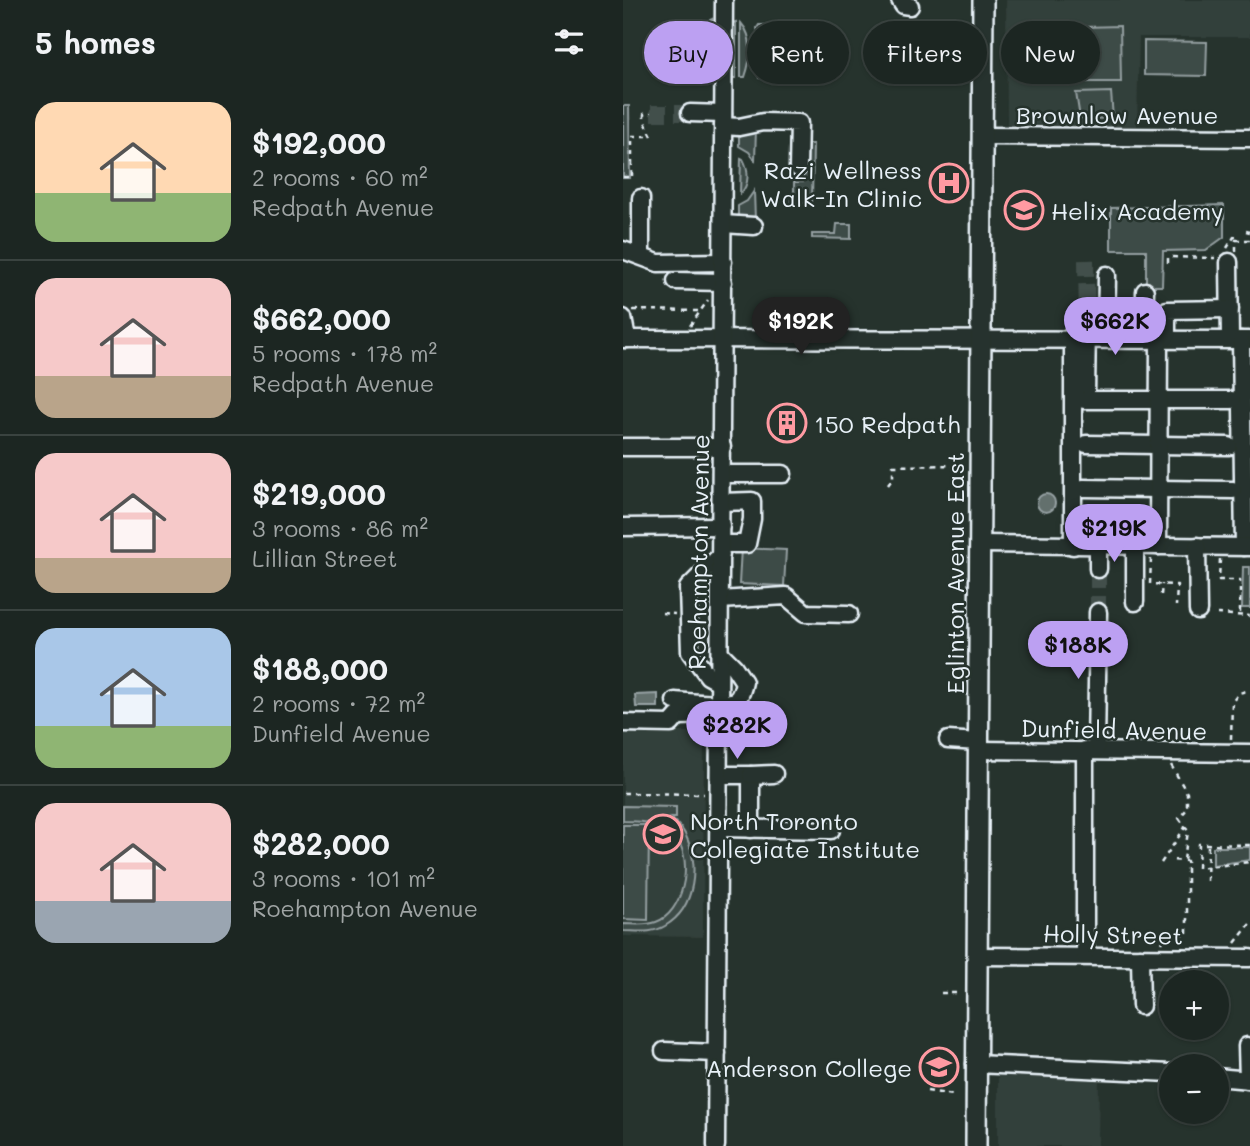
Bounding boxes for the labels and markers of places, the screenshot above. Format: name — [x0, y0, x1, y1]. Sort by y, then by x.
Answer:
place label: Razi Wellness Walk-In Clinic — [760, 154, 922, 213]
hospital icon: Razi Wellness Walk-In Clinic — [928, 162, 970, 204]
school or university icon: Helix Academy — [1003, 189, 1045, 231]
place label: Helix Academy — [1051, 195, 1224, 226]
pin: $192K — [752, 298, 850, 357]
pin: $662K — [1066, 298, 1164, 357]
building icon: 150 Redpath — [766, 402, 808, 444]
place label: 150 Redpath — [814, 408, 961, 439]
pin: $219K — [1065, 504, 1163, 564]
pin: $188K — [1029, 622, 1127, 681]
pin: $282K — [688, 702, 786, 761]
place label: North Toronto Collegiate Institute — [690, 805, 920, 864]
school or university icon: North Toronto Collegiate Institute — [642, 813, 684, 855]
school or university icon: Anderson College — [918, 1046, 960, 1088]
place label: Anderson College — [706, 1052, 912, 1083]

